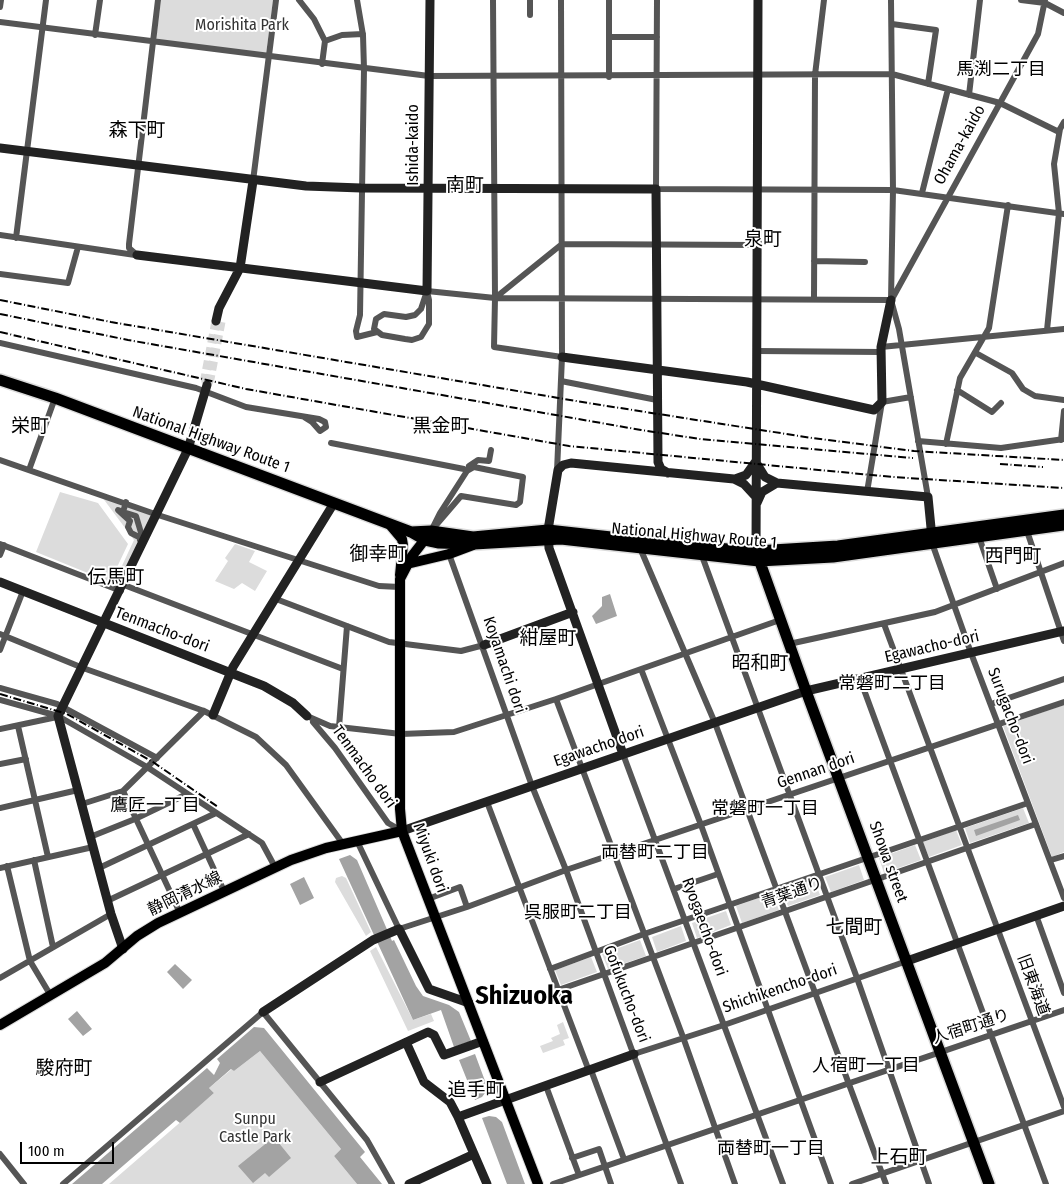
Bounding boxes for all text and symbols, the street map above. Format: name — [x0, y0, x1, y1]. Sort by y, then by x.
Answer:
park label: Morishita Park — [195, 16, 289, 36]
district label: 馬渕二丁目 — [956, 59, 1046, 81]
street label: Ohama-kaido — [930, 102, 990, 188]
street label: Ishida-kaido — [404, 104, 424, 186]
district label: 森下町 — [109, 120, 165, 142]
district label: 南町 — [446, 175, 484, 197]
district label: 泉町 — [744, 229, 782, 251]
street label: National Highway Route 1 — [130, 403, 292, 477]
district label: 栄町 — [11, 416, 49, 438]
district label: 黒金町 — [413, 416, 469, 438]
street label: National Highway Route 1 — [611, 519, 777, 553]
district label: 御幸町 — [350, 544, 406, 566]
district label: 西門町 — [985, 546, 1041, 568]
district label: 伝馬町 — [88, 567, 144, 589]
street label: Tenmacho-dori — [112, 603, 212, 657]
street label: Koyamachi dori — [478, 614, 530, 716]
street label: Egawacho-dori — [883, 627, 981, 667]
district label: 紺屋町 — [520, 628, 576, 650]
district label: 昭和町 — [732, 653, 788, 675]
street label: Surugacho-dori — [983, 665, 1037, 767]
district label: 常磐町二丁目 — [838, 673, 946, 695]
street label: Tenmacho dori — [328, 722, 400, 812]
street label: Egawacho dori — [551, 723, 647, 771]
street label: Gennan dori — [775, 749, 857, 793]
district label: 鷹匠一丁目 — [110, 795, 200, 817]
district label: 常磐町一丁目 — [711, 798, 819, 820]
street label: Showa street — [864, 819, 912, 905]
street label: Miyuki dori — [409, 821, 451, 895]
district label: 両替町二丁目 — [601, 842, 709, 864]
street label: 静岡清水線 — [145, 868, 225, 920]
street label: 青葉通り — [759, 874, 825, 912]
street label: Ryogaecho-dori — [677, 875, 731, 979]
district label: 呉服町二丁目 — [524, 902, 632, 924]
district label: 七間町 — [826, 917, 882, 939]
street label: Gofukucho-dori — [599, 943, 653, 1045]
street label: 旧東海道 — [1013, 952, 1053, 1018]
street label: Shichikencho-dori — [720, 960, 840, 1018]
district label: Shizuoka — [475, 981, 573, 1013]
street label: 人宿町通り — [930, 1006, 1012, 1048]
district label: 人宿町一丁目 — [812, 1055, 920, 1077]
district label: 駿府町 — [36, 1058, 92, 1080]
district label: 追手町 — [448, 1080, 504, 1102]
park label: Sunpu Castle Park — [219, 1110, 291, 1148]
scale bar — [22, 1132, 116, 1164]
district label: 両替町一丁目 — [717, 1138, 825, 1160]
text: 100 m — [28, 1142, 65, 1160]
district label: 上石町 — [871, 1147, 927, 1169]

